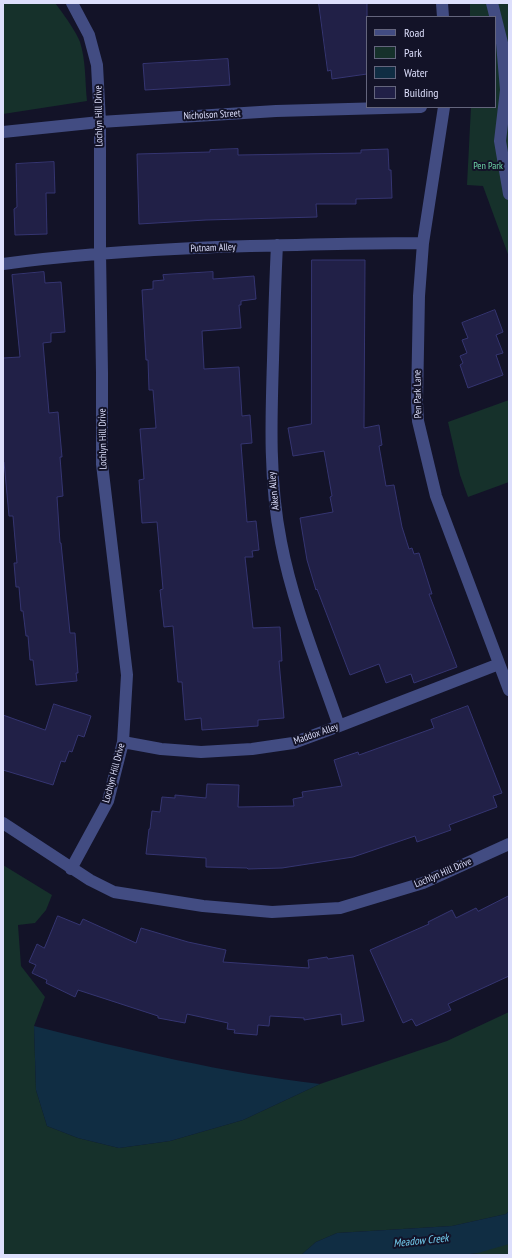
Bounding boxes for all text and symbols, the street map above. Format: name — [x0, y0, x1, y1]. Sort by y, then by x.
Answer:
legend — [366, 16, 496, 108]
text: Road — [404, 25, 424, 40]
text: Park — [404, 45, 422, 60]
text: Water — [404, 65, 428, 80]
street label: Lochlyn Hill Drive — [92, 85, 106, 147]
text: Building — [404, 85, 439, 100]
street label: Nicholson Street — [183, 108, 241, 122]
park label: Pen Park — [473, 160, 503, 172]
street label: Putnam Alley — [190, 241, 236, 255]
street label: Pen Park Lane — [412, 370, 424, 418]
street label: Lochlyn Hill Drive — [96, 408, 110, 470]
street label: Aiken Alley — [266, 471, 282, 511]
street label: Maddox Alley — [292, 721, 340, 747]
street label: Lochlyn Hill Drive — [100, 742, 128, 804]
street label: Lochlyn Hill Drive — [413, 856, 473, 890]
water label: Meadow Creek — [393, 1232, 449, 1250]

